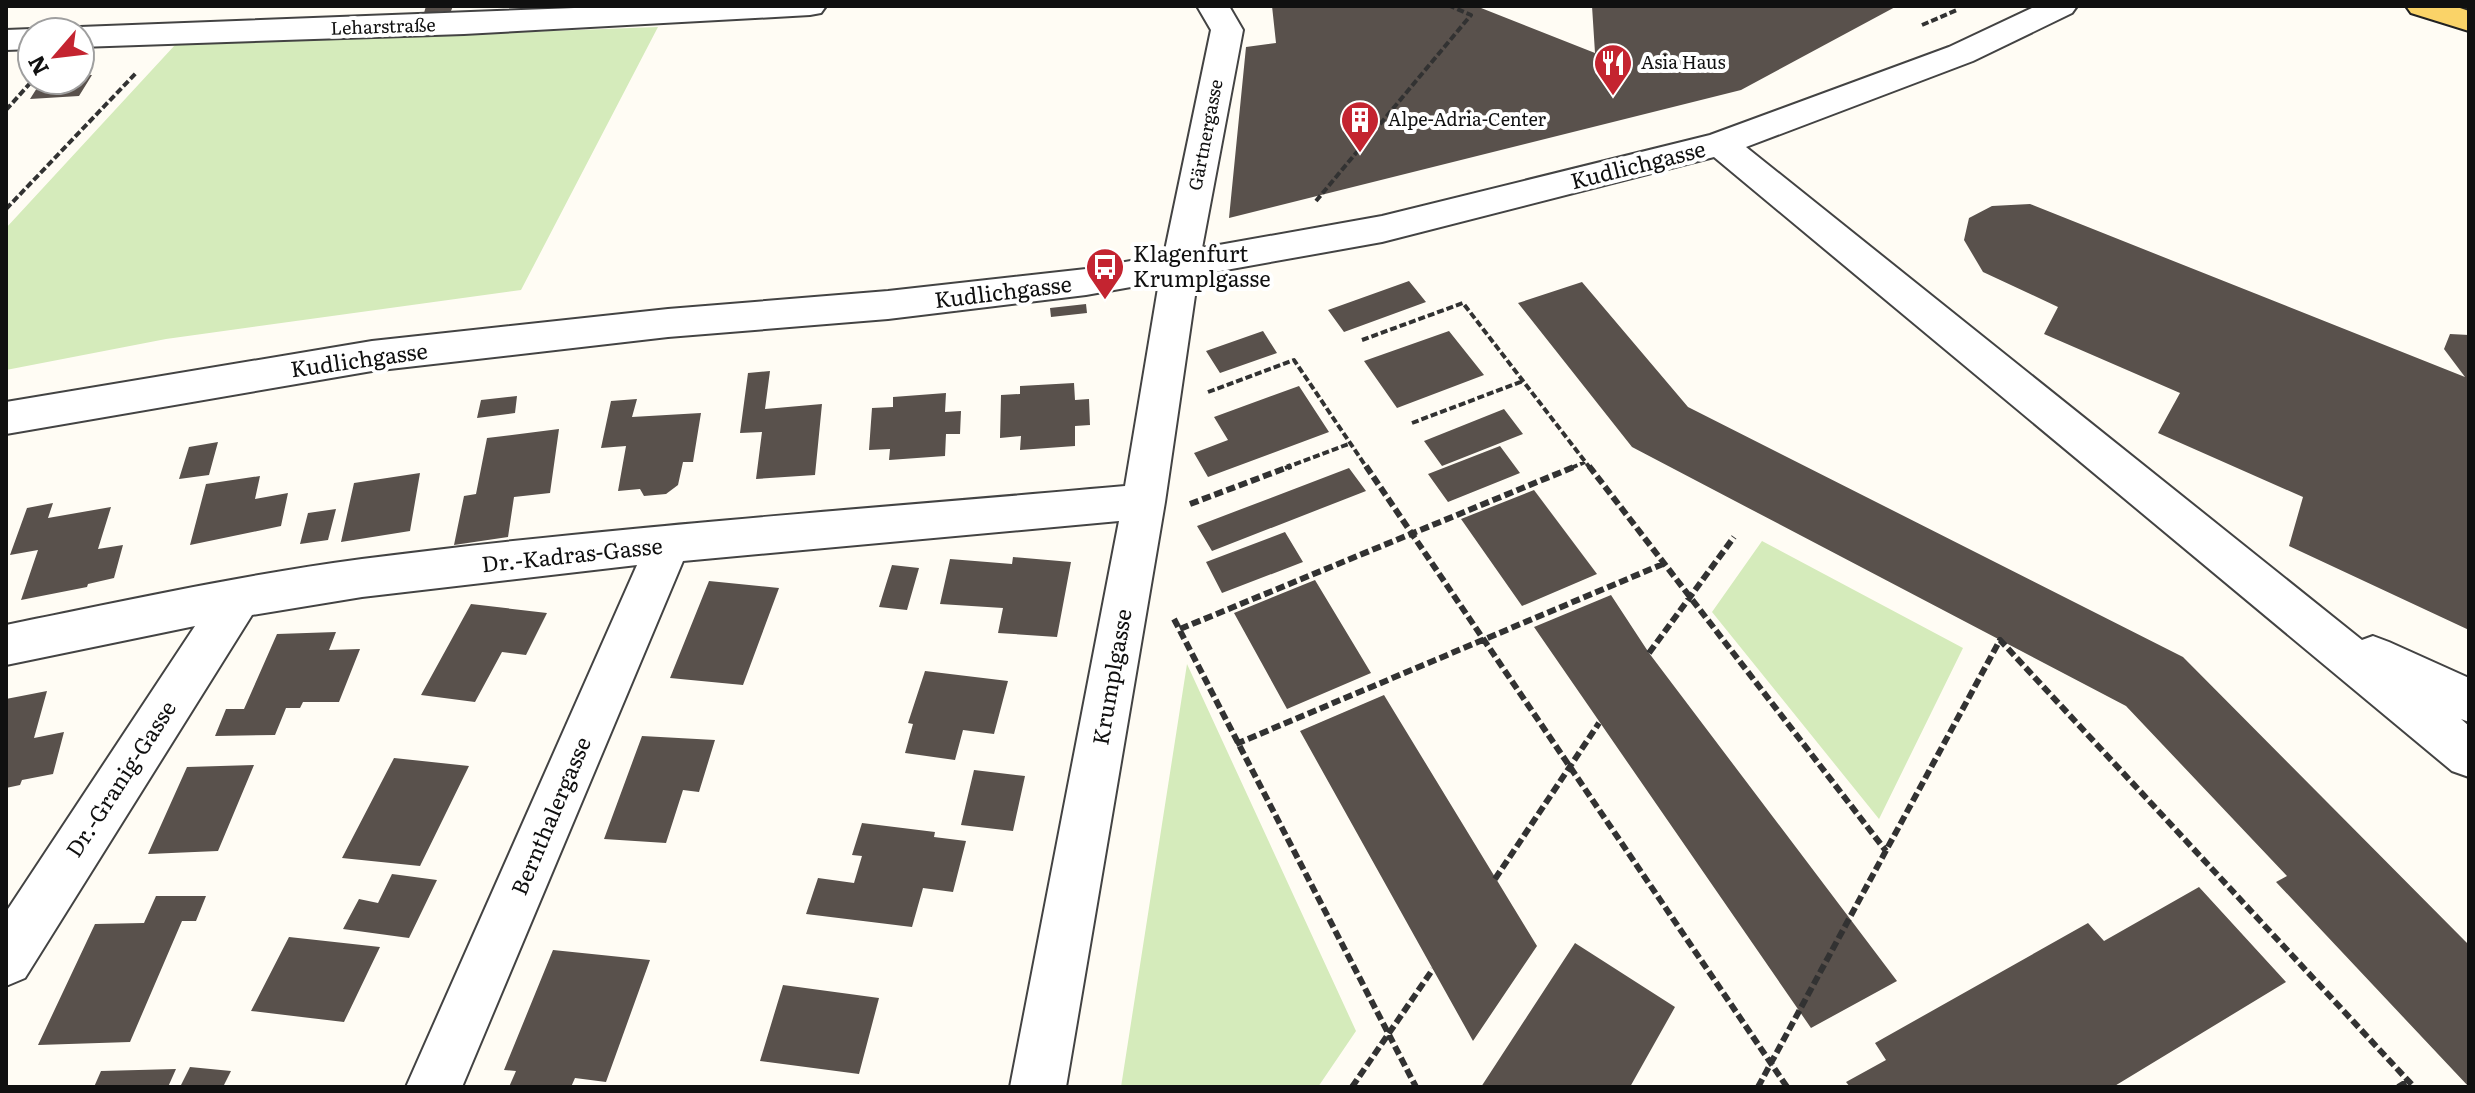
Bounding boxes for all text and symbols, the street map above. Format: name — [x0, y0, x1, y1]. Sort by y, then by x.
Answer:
street label: Leharstraße — [330, 10, 436, 41]
north arrow — [16, 16, 96, 96]
restaurant icon: Asia Haus — [1592, 42, 1634, 97]
place label: Asia Haus — [1641, 48, 1726, 75]
text: N — [18, 50, 56, 82]
street label: Gärtnergasse — [1181, 77, 1229, 193]
building icon: Alpe-Adria-Center — [1339, 99, 1381, 154]
place label: Alpe-Adria-Center — [1388, 105, 1547, 132]
street label: Kudlichgasse — [1567, 131, 1709, 196]
place label: Klagenfurt Krumplgasse — [1133, 236, 1271, 294]
bus stop icon: Klagenfurt Krumplgasse — [1084, 246, 1126, 301]
street label: Kudlichgasse — [932, 266, 1073, 315]
street label: Kudlichgasse — [288, 333, 429, 384]
street label: Dr.-Kadras-Gasse — [480, 528, 664, 579]
street label: Krumplgasse — [1082, 606, 1139, 747]
street label: Dr.-Granig-Gasse — [57, 693, 183, 863]
street label: Bernthalergasse — [501, 731, 598, 900]

